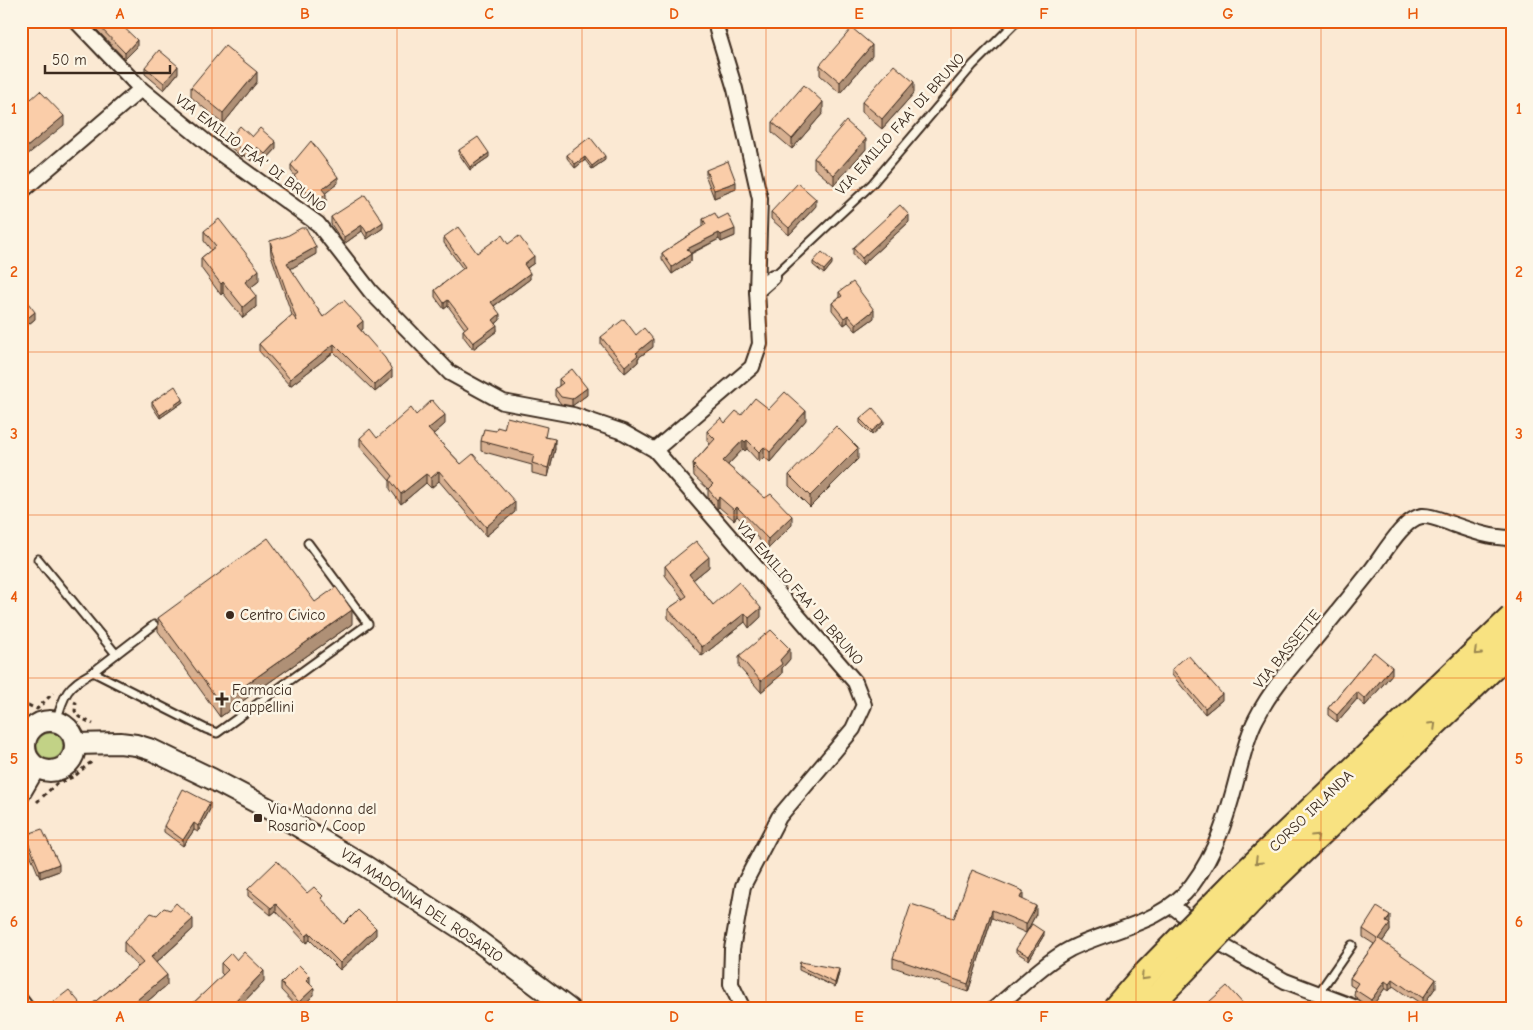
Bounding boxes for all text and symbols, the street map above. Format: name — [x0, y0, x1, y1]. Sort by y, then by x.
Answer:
text: A — [116, 5, 125, 23]
text: B — [300, 5, 310, 23]
text: C — [484, 5, 494, 23]
text: D — [669, 5, 679, 23]
text: E — [854, 5, 864, 23]
text: F — [1039, 5, 1049, 23]
text: G — [1222, 5, 1234, 23]
text: H — [1407, 5, 1419, 23]
scale bar — [45, 42, 170, 74]
street label: VIA EMILIO FAA' DI BRUNO — [832, 49, 968, 199]
text: 50 m — [52, 51, 87, 69]
street label: VIA EMILIO FAA' DI BRUNO — [172, 90, 330, 216]
text: 1 — [11, 100, 17, 118]
text: 1 — [1516, 100, 1522, 118]
text: 2 — [10, 263, 18, 281]
text: 2 — [1515, 263, 1523, 281]
text: 3 — [10, 425, 18, 443]
text: 3 — [1515, 425, 1523, 443]
street label: VIA EMILIO FAA' DI BRUNO — [733, 517, 867, 669]
text: 4 — [10, 588, 18, 606]
text: 4 — [1515, 588, 1523, 606]
place label: Centro Civico — [240, 606, 325, 624]
street label: VIA BASSETTE — [1250, 606, 1324, 692]
marker: Centro Civico — [224, 609, 236, 621]
one-way arrow — [1473, 646, 1482, 655]
place label: Farmacia Cappellini — [232, 681, 294, 716]
marker: Farmacia Cappellini — [216, 693, 228, 705]
one-way arrow — [1427, 722, 1436, 731]
text: 5 — [10, 750, 18, 768]
text: 5 — [1515, 750, 1523, 768]
street label: CORSO IRLANDA — [1265, 766, 1357, 856]
place label: Via Madonna del Rosario / Coop — [268, 800, 376, 835]
marker: Via Madonna del Rosario / Coop — [252, 812, 264, 824]
one-way arrow — [1310, 834, 1319, 843]
street label: VIA MADONNA DEL ROSARIO — [337, 844, 507, 966]
one-way arrow — [1255, 855, 1264, 864]
text: 6 — [10, 913, 18, 931]
text: 6 — [1515, 913, 1523, 931]
one-way arrow — [1141, 971, 1150, 980]
text: A — [116, 1008, 125, 1026]
text: B — [300, 1008, 310, 1026]
text: C — [484, 1008, 494, 1026]
text: D — [669, 1008, 679, 1026]
text: E — [854, 1008, 864, 1026]
text: F — [1039, 1008, 1049, 1026]
text: G — [1222, 1008, 1234, 1026]
text: H — [1407, 1008, 1419, 1026]

